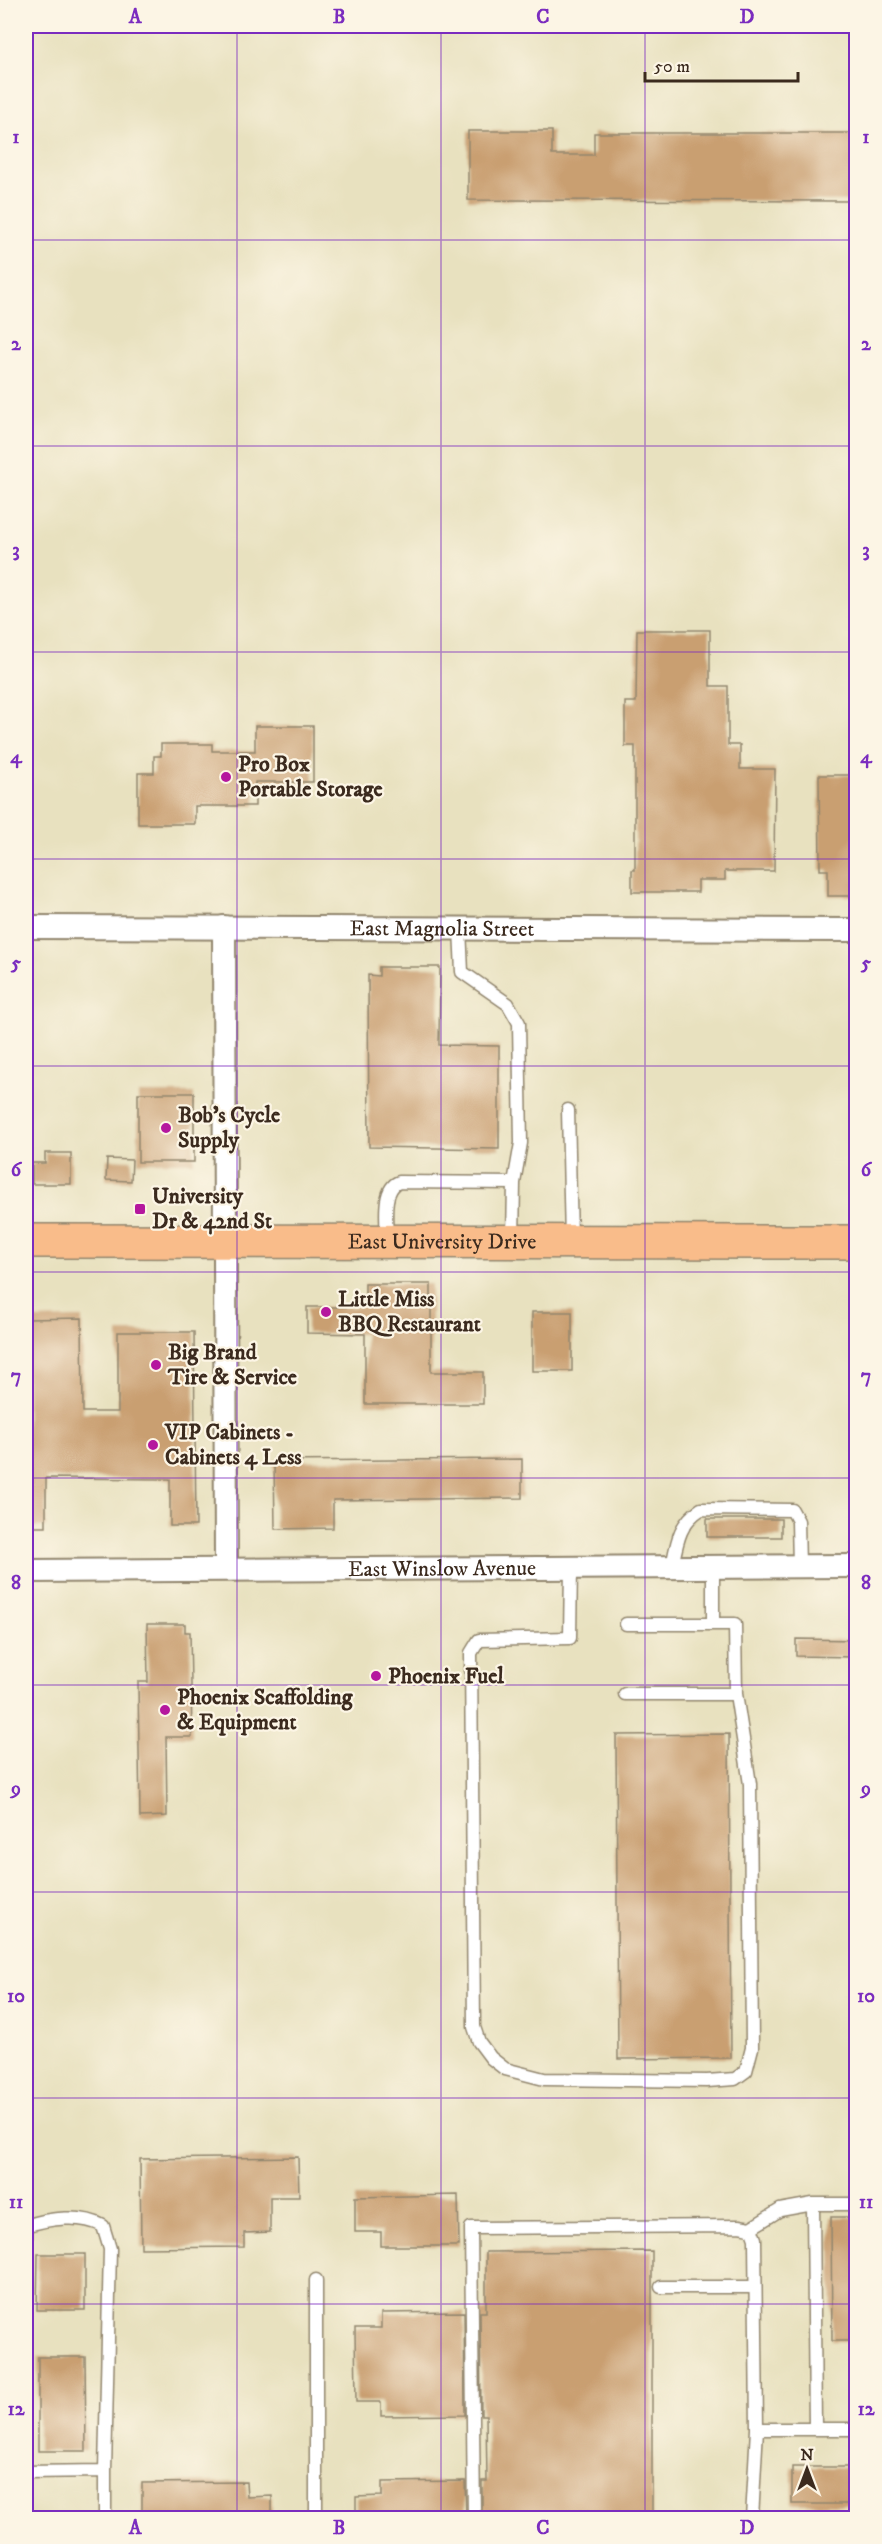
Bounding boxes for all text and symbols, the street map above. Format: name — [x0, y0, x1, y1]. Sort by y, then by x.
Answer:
text: A — [128, 5, 143, 30]
text: B — [333, 5, 345, 30]
text: C — [536, 5, 550, 30]
text: D — [740, 5, 755, 30]
scale bar — [645, 45, 798, 83]
text: 50 m — [654, 56, 690, 78]
text: 1 — [12, 125, 20, 150]
text: 1 — [862, 125, 870, 150]
text: 2 — [11, 332, 22, 357]
text: 2 — [861, 332, 872, 357]
text: 3 — [12, 538, 20, 563]
text: 3 — [862, 538, 870, 563]
text: 4 — [10, 745, 23, 770]
text: 4 — [860, 745, 873, 770]
place label: Pro Box Portable Storage — [238, 751, 383, 803]
marker: Pro Box Portable Storage — [219, 770, 233, 784]
street label: East Magnolia Street — [350, 915, 534, 942]
text: 5 — [10, 951, 21, 976]
text: 5 — [860, 951, 871, 976]
place label: Bob's Cycle Supply — [178, 1102, 280, 1154]
marker: Bob's Cycle Supply — [159, 1121, 173, 1135]
text: 6 — [11, 1158, 23, 1183]
text: 6 — [861, 1158, 873, 1183]
place label: University Dr & 42nd St — [152, 1183, 272, 1235]
marker: University Dr & 42nd St — [133, 1202, 147, 1216]
street label: East University Drive — [348, 1228, 536, 1255]
place label: Little Miss BBQ Restaurant — [338, 1286, 481, 1338]
marker: Little Miss BBQ Restaurant — [319, 1305, 333, 1319]
place label: Big Brand Tire & Service — [167, 1339, 297, 1391]
marker: Big Brand Tire & Service — [149, 1358, 163, 1372]
text: 7 — [11, 1364, 21, 1389]
text: 7 — [861, 1364, 871, 1389]
place label: VIP Cabinets - Cabinets 4 Less — [164, 1419, 302, 1471]
marker: VIP Cabinets - Cabinets 4 Less — [146, 1438, 160, 1452]
street label: East Winslow Avenue — [348, 1554, 536, 1583]
text: 8 — [11, 1571, 21, 1596]
text: 8 — [861, 1571, 871, 1596]
place label: Phoenix Fuel — [388, 1663, 504, 1690]
marker: Phoenix Fuel — [369, 1669, 383, 1683]
place label: Phoenix Scaffolding & Equipment — [177, 1684, 354, 1736]
marker: Phoenix Scaffolding & Equipment — [158, 1703, 172, 1717]
text: 9 — [9, 1777, 21, 1802]
text: 9 — [859, 1777, 871, 1802]
text: 10 — [7, 1984, 25, 2009]
text: 10 — [857, 1984, 875, 2009]
text: 11 — [9, 2190, 23, 2215]
text: 11 — [859, 2190, 873, 2215]
text: 12 — [7, 2397, 26, 2422]
text: 12 — [857, 2397, 876, 2422]
north arrow — [777, 2439, 837, 2499]
text: N — [800, 2445, 814, 2465]
text: A — [128, 2516, 143, 2541]
text: B — [333, 2516, 345, 2541]
text: C — [536, 2516, 550, 2541]
text: D — [740, 2516, 755, 2541]

